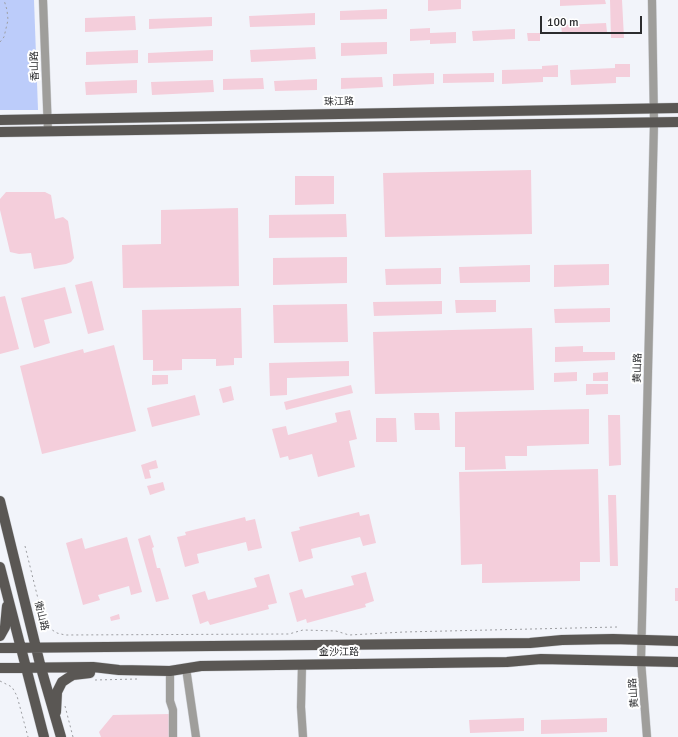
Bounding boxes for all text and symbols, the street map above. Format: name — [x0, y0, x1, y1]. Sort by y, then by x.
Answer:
scale bar — [542, 8, 644, 34]
text: 100 m — [547, 15, 579, 30]
street label: 香山路 — [28, 51, 42, 81]
street label: 珠江路 — [324, 96, 354, 108]
street label: 黄山路 — [632, 353, 644, 383]
street label: 衡山路 — [32, 600, 50, 632]
street label: 金沙江路 — [319, 646, 359, 658]
street label: 黄山路 — [627, 678, 641, 708]

